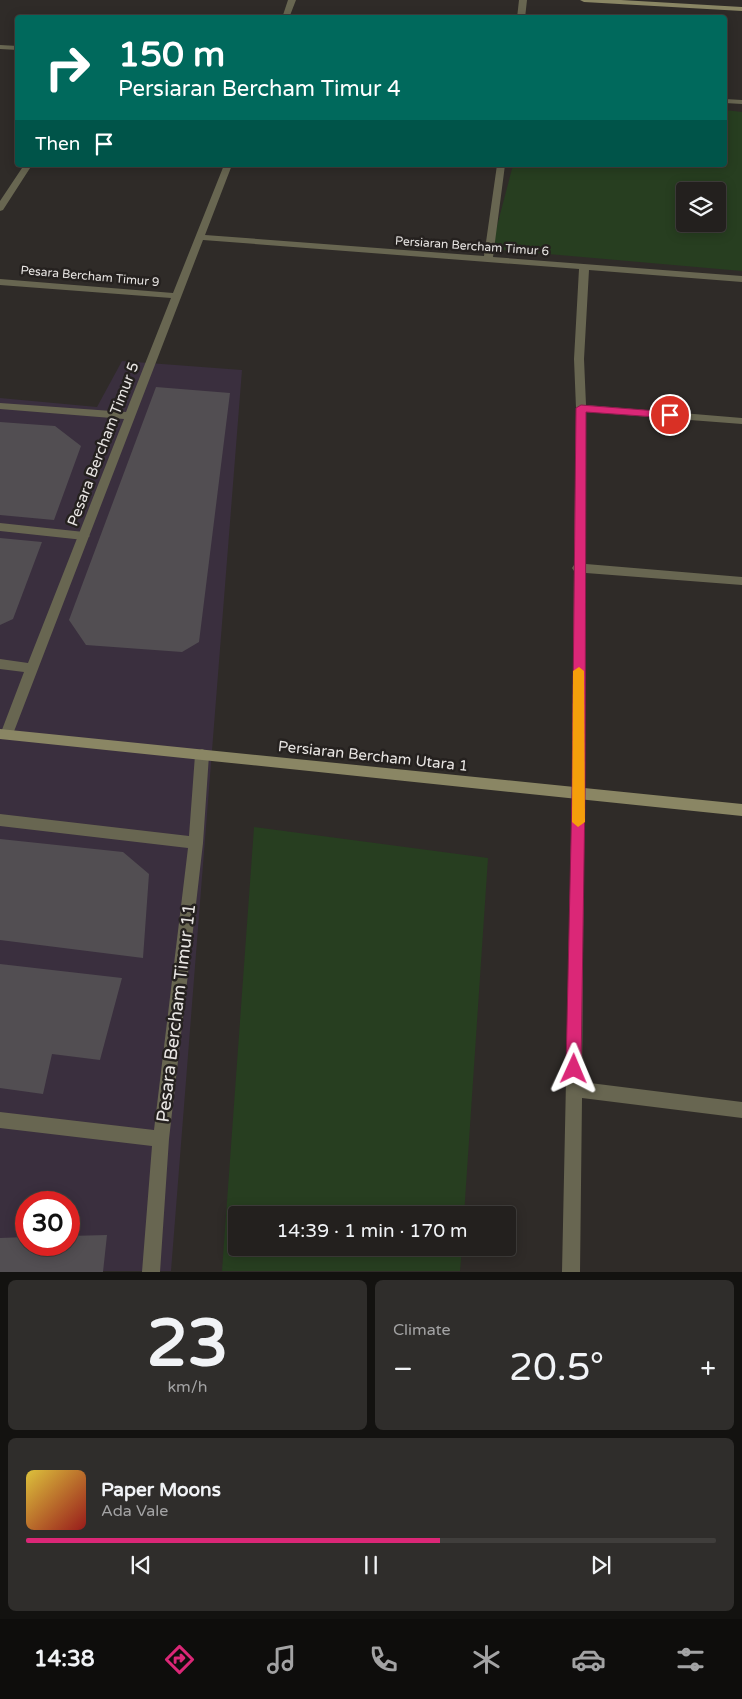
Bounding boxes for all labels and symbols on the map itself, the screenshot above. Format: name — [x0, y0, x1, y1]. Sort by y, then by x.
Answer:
street label: Persiaran Bercham Timur 6 — [395, 234, 549, 258]
street label: Pesara Bercham Timur 9 — [20, 263, 160, 289]
street label: Pesara Bercham Timur 5 — [63, 359, 143, 529]
pin — [649, 394, 691, 436]
street label: Persiaran Bercham Utara 1 — [277, 737, 469, 775]
street label: Pesara Bercham Timur 11 — [152, 902, 200, 1124]
position arrow — [547, 1042, 599, 1094]
speed limit sign: 30 — [15, 1191, 80, 1256]

